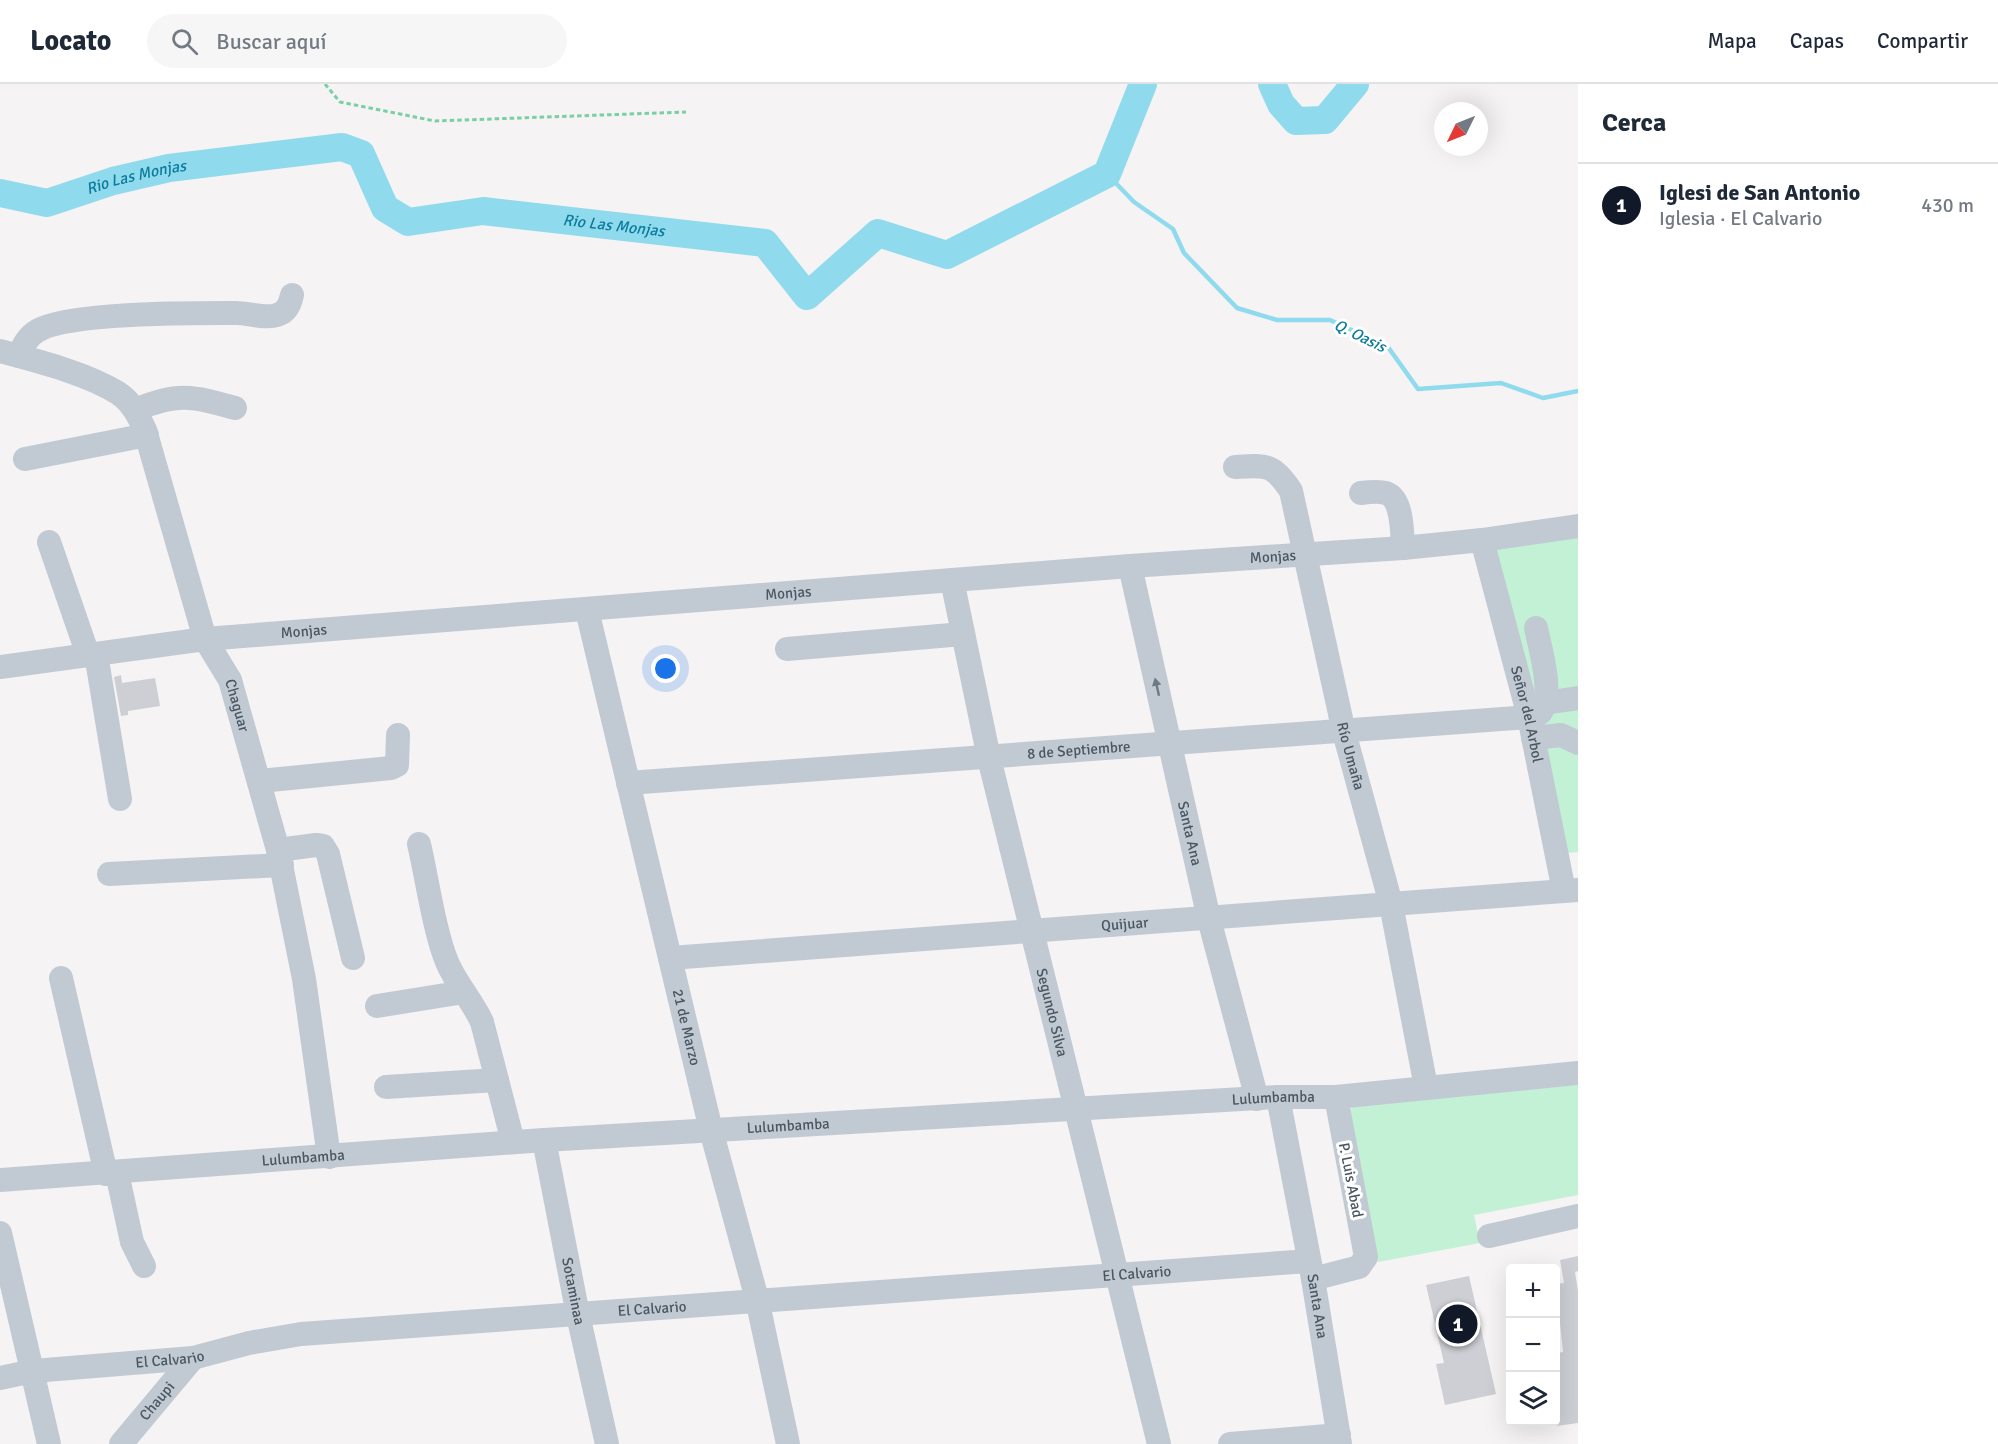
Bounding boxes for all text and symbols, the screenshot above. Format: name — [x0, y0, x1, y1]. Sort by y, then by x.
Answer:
search box — [147, 14, 567, 68]
text: Locato — [30, 24, 111, 58]
icon: search — [168, 25, 201, 58]
text: Buscar aquí — [216, 28, 326, 55]
text: Mapa — [1707, 28, 1757, 54]
text: Capas — [1790, 28, 1844, 54]
text: Compartir — [1877, 28, 1968, 54]
north arrow — [1434, 102, 1488, 156]
text: Cerca — [1602, 107, 1666, 139]
water label: Rio Las Monjas — [84, 156, 189, 199]
text: Iglesi de San Antonio — [1659, 179, 1860, 206]
text: 1 — [1616, 193, 1627, 218]
text: 430 m — [1921, 193, 1974, 218]
text: Iglesia · El Calvario — [1659, 206, 1822, 231]
water label: Rio Las Monjas — [562, 210, 668, 242]
water label: Q. Oasis — [1331, 315, 1391, 358]
street label: Monjas — [1249, 546, 1297, 567]
street label: Monjas — [764, 582, 813, 604]
street label: Monjas — [280, 620, 328, 642]
your location — [651, 654, 680, 683]
street label: Señor del Arbol — [1507, 664, 1547, 764]
street label: Chaguar — [221, 677, 253, 734]
one-way arrow — [1152, 677, 1161, 696]
street label: Río Umaña — [1333, 720, 1368, 792]
street label: 8 de Septiembre — [1026, 737, 1131, 763]
street label: Santa Ana — [1174, 800, 1206, 867]
street label: Quijuar — [1100, 913, 1150, 935]
street label: Segundo Silva — [1032, 966, 1072, 1059]
street label: 21 de Marzo — [669, 987, 704, 1067]
street label: Lulumbamba — [1231, 1088, 1315, 1109]
street label: Lulumbamba — [746, 1114, 830, 1137]
street label: P. Luis Abad — [1335, 1141, 1367, 1219]
street label: Lulumbamba — [261, 1146, 345, 1170]
street label: Sotaminaa — [558, 1256, 589, 1327]
street label: El Calvario — [1102, 1262, 1172, 1285]
map controls — [1506, 1264, 1560, 1426]
button: + — [1506, 1264, 1560, 1318]
street label: Santa Ana — [1303, 1272, 1332, 1340]
street label: El Calvario — [617, 1297, 687, 1320]
pin: 1 — [1438, 1302, 1478, 1346]
button: − — [1506, 1318, 1560, 1372]
street label: El Calvario — [135, 1346, 206, 1372]
button: layers — [1506, 1372, 1560, 1426]
street label: Chaupi — [136, 1378, 178, 1424]

